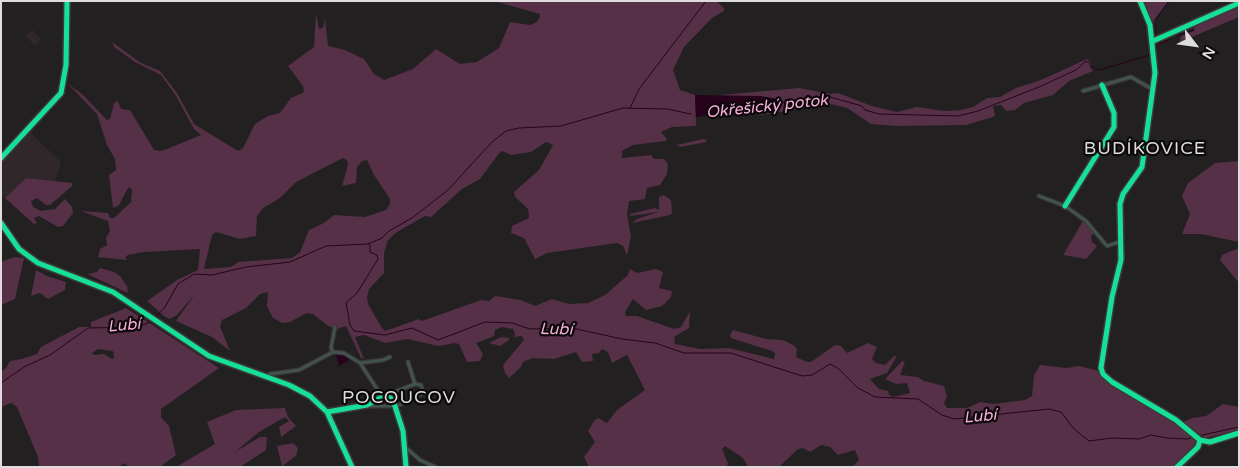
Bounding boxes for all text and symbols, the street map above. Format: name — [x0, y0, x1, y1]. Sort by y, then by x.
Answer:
north arrow — [1170, 20, 1220, 70]
text: N — [1198, 44, 1219, 62]
water label: Okřešický potok — [705, 91, 829, 123]
district label: BUDÍKOVICE — [1083, 138, 1207, 160]
water label: Lubí — [107, 315, 141, 337]
water label: Lubí — [539, 320, 573, 340]
district label: POCOUCOV — [341, 387, 457, 409]
water label: Lubí — [963, 406, 997, 428]

